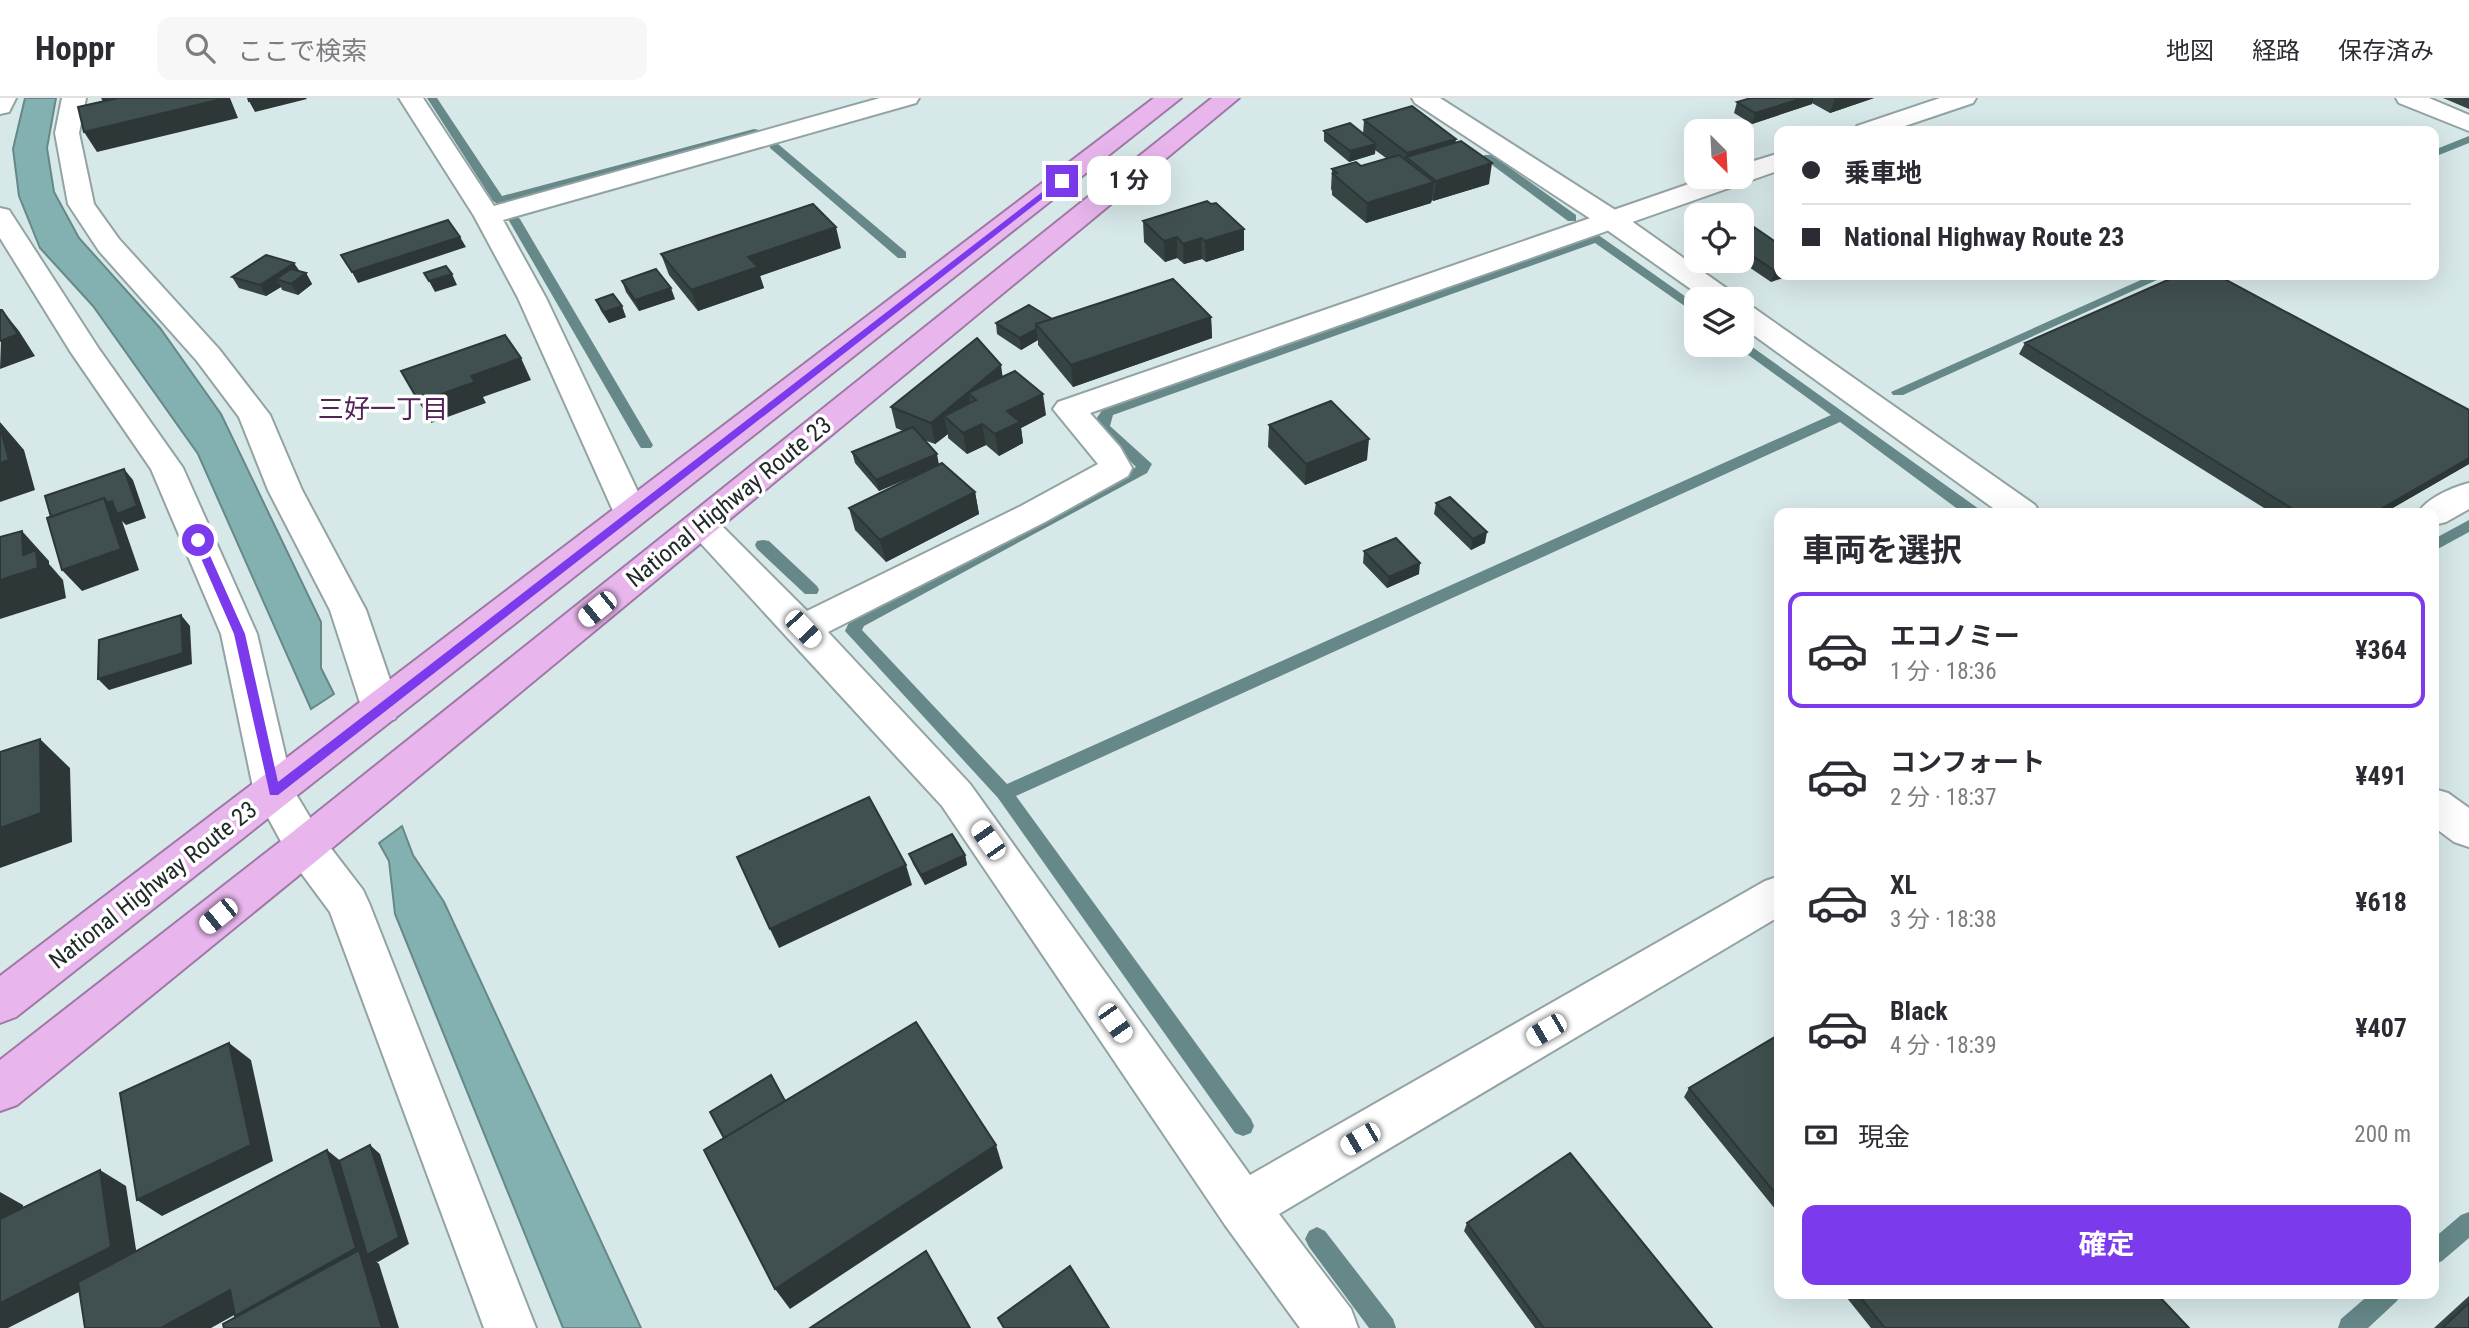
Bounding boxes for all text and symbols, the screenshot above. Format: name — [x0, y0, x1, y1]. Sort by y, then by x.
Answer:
search box — [157, 17, 647, 80]
text: Hoppr — [35, 29, 115, 68]
icon: search — [181, 29, 219, 67]
text: ここで検索 — [237, 36, 367, 66]
text: 地図 — [2166, 37, 2214, 65]
text: 経路 — [2252, 37, 2300, 65]
text: 保存済み — [2338, 37, 2434, 65]
north arrow — [1684, 119, 1754, 189]
map controls — [1684, 119, 1754, 357]
callout: 1 分 — [1086, 156, 1170, 206]
text: 乗車地 — [1844, 158, 1922, 188]
route end — [1046, 165, 1078, 197]
text: 1 分 — [1109, 167, 1149, 194]
button: locate — [1684, 203, 1754, 273]
text: National Highway Route 23 — [1844, 222, 2125, 252]
button: layers — [1684, 287, 1754, 357]
district label: 三好一丁目 — [318, 394, 448, 424]
street label: National Highway Route 23 — [621, 411, 837, 593]
route start — [182, 524, 214, 556]
text: 車両を選択 — [1802, 531, 1962, 569]
car — [575, 588, 620, 630]
car — [781, 606, 826, 652]
icon: car — [1806, 619, 1869, 682]
text: エコノミー — [1890, 621, 2020, 651]
text: ¥364 — [2355, 635, 2407, 665]
text: 1 分 · 18:36 — [1890, 658, 1997, 685]
icon: car — [1806, 745, 1869, 808]
text: コンフォート — [1890, 747, 2045, 777]
text: ¥491 — [2355, 761, 2407, 791]
text: 2 分 · 18:37 — [1890, 784, 1997, 811]
street label: National Highway Route 23 — [44, 795, 262, 975]
car — [968, 817, 1009, 863]
text: XL — [1890, 870, 1917, 900]
icon: car — [1806, 871, 1869, 934]
text: ¥618 — [2355, 887, 2407, 917]
car — [196, 895, 241, 937]
text: 3 分 · 18:38 — [1890, 906, 1997, 933]
text: Black — [1890, 996, 1948, 1026]
icon: car — [1806, 997, 1869, 1060]
car — [1095, 1000, 1136, 1046]
car — [1523, 1010, 1570, 1050]
text: ¥407 — [2355, 1013, 2407, 1043]
text: 4 分 · 18:39 — [1890, 1032, 1997, 1059]
icon: cash — [1802, 1116, 1840, 1154]
car — [1337, 1119, 1384, 1159]
text: 200 m — [2354, 1121, 2411, 1148]
text: 現金 — [1858, 1122, 1910, 1152]
button: 確定 — [1802, 1205, 2411, 1285]

